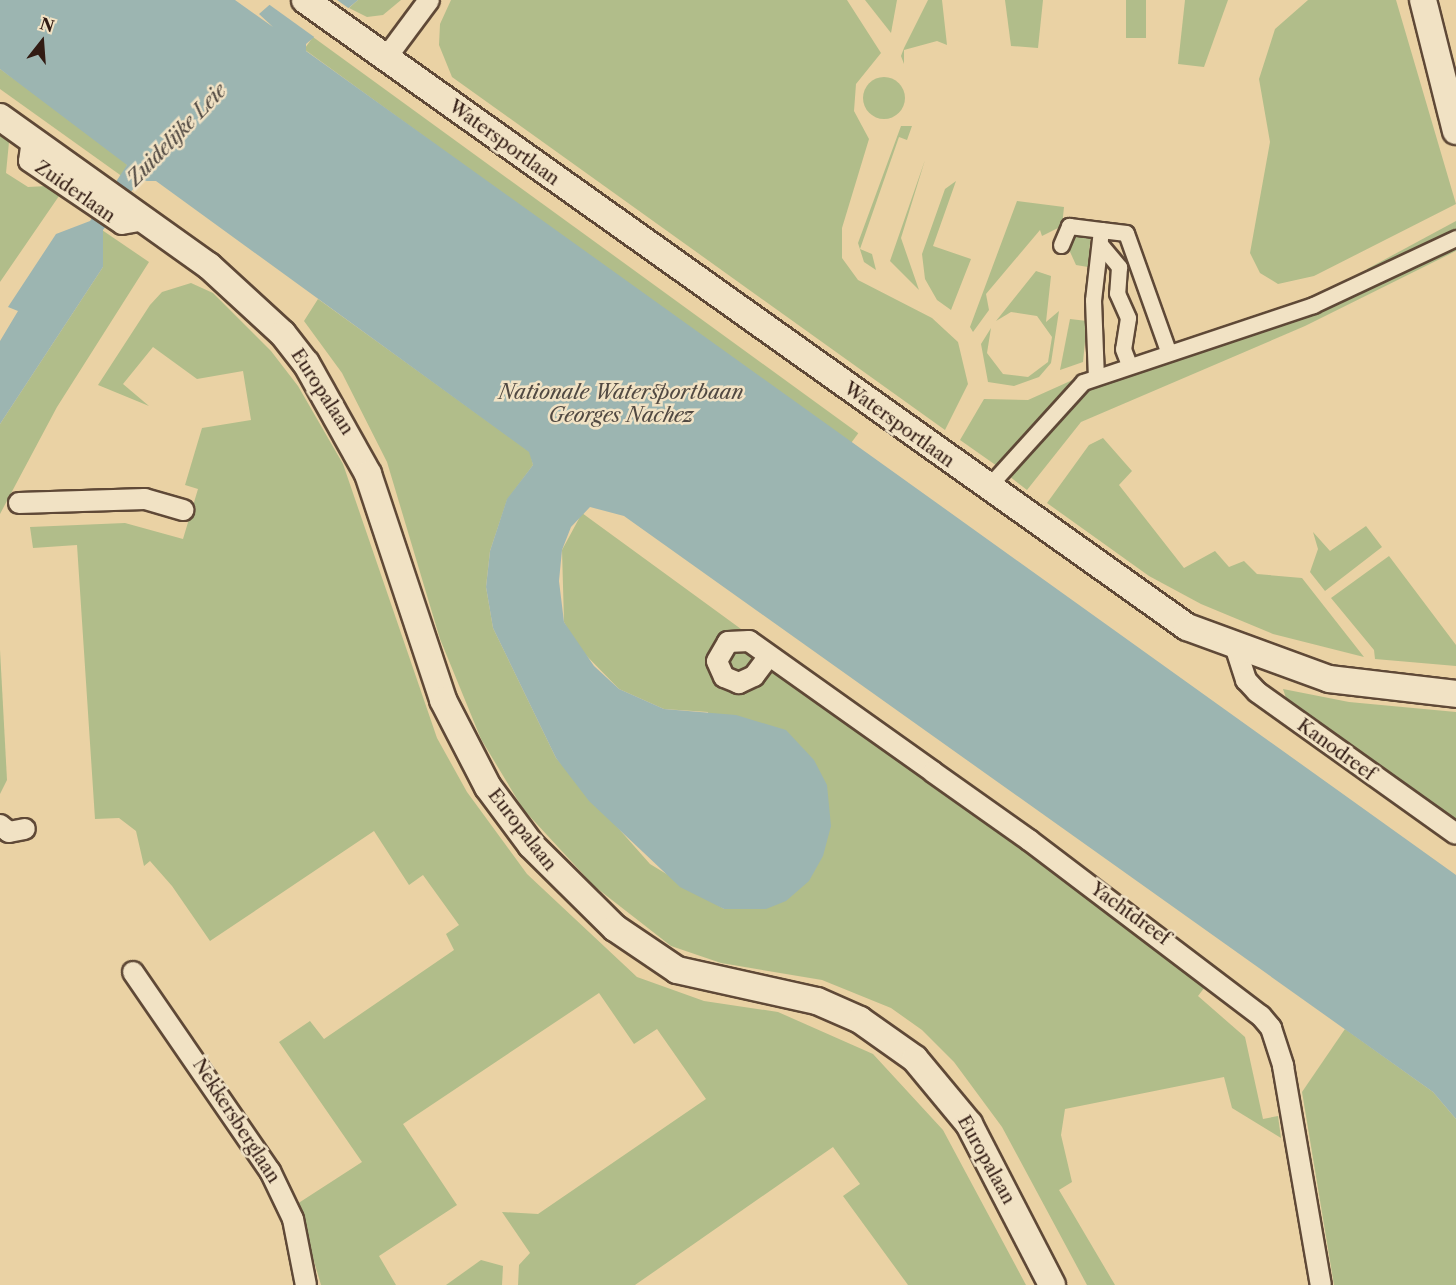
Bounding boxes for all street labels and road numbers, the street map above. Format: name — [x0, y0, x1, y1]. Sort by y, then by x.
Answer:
street label: Watersportlaan — [445, 96, 563, 190]
street label: Zuiderlaan — [31, 157, 119, 227]
street label: Europalaan — [286, 345, 358, 439]
street label: Watersportlaan — [840, 378, 958, 472]
street label: Kanodreef — [1293, 715, 1379, 785]
street label: Europalaan — [483, 785, 561, 875]
street label: Yachtdreef — [1086, 878, 1174, 950]
street label: Nekkersberglaan — [188, 1055, 284, 1187]
street label: Europalaan — [953, 1112, 1019, 1208]

